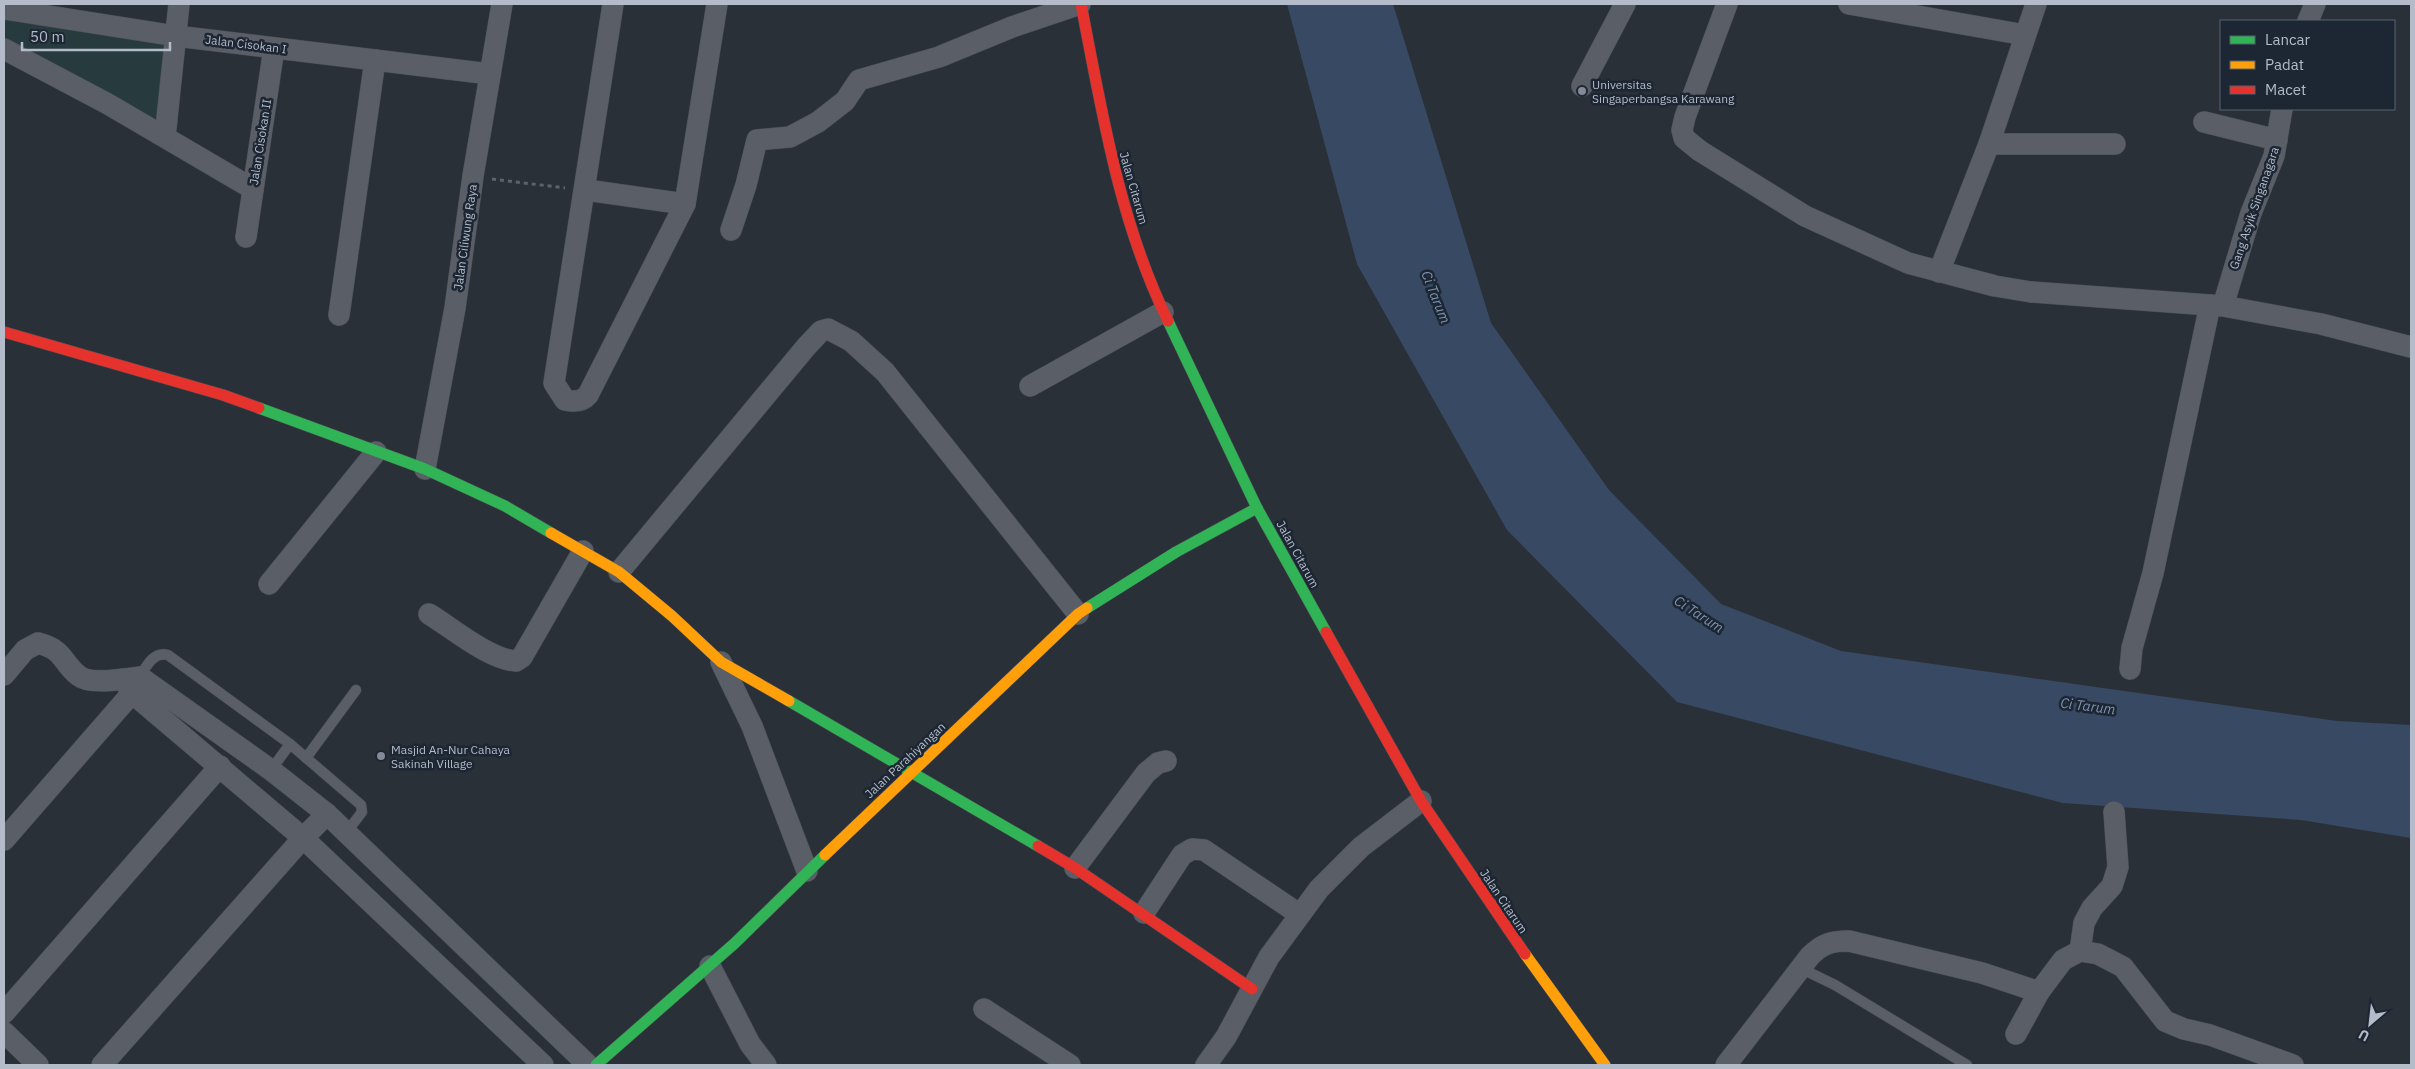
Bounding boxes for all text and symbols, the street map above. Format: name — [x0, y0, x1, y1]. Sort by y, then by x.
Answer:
scale bar — [22, 20, 170, 52]
legend — [2220, 20, 2395, 110]
text: 50 m — [30, 27, 65, 46]
text: Lancar — [2265, 30, 2311, 49]
street label: Jalan Cisokan I — [204, 32, 288, 56]
text: Padat — [2265, 55, 2304, 74]
place label: Universitas Singaperbangsa Karawang — [1592, 77, 1735, 106]
text: Macet — [2265, 80, 2306, 99]
marker: Universitas Singaperbangsa Karawang — [1576, 85, 1588, 97]
street label: Jalan Cisokan II — [246, 98, 274, 186]
street label: Gang Asyik Singanagara — [2226, 144, 2282, 271]
street label: Jalan Citarum — [1117, 150, 1151, 226]
street label: Jalan Ciliwung Raya — [450, 183, 480, 291]
water label: Ci Tarum — [1417, 268, 1455, 326]
street label: Jalan Citarum — [1273, 518, 1323, 590]
water label: Ci Tarum — [1671, 591, 1727, 637]
water label: Ci Tarum — [2059, 694, 2117, 718]
street label: Jalan Parahiyangan — [862, 719, 948, 801]
place label: Masjid An-Nur Cahaya Sakinah Village — [391, 742, 510, 771]
marker: Masjid An-Nur Cahaya Sakinah Village — [375, 750, 387, 762]
street label: Jalan Citarum — [1477, 866, 1531, 936]
north arrow — [2345, 999, 2395, 1049]
text: U — [2355, 1025, 2372, 1046]

